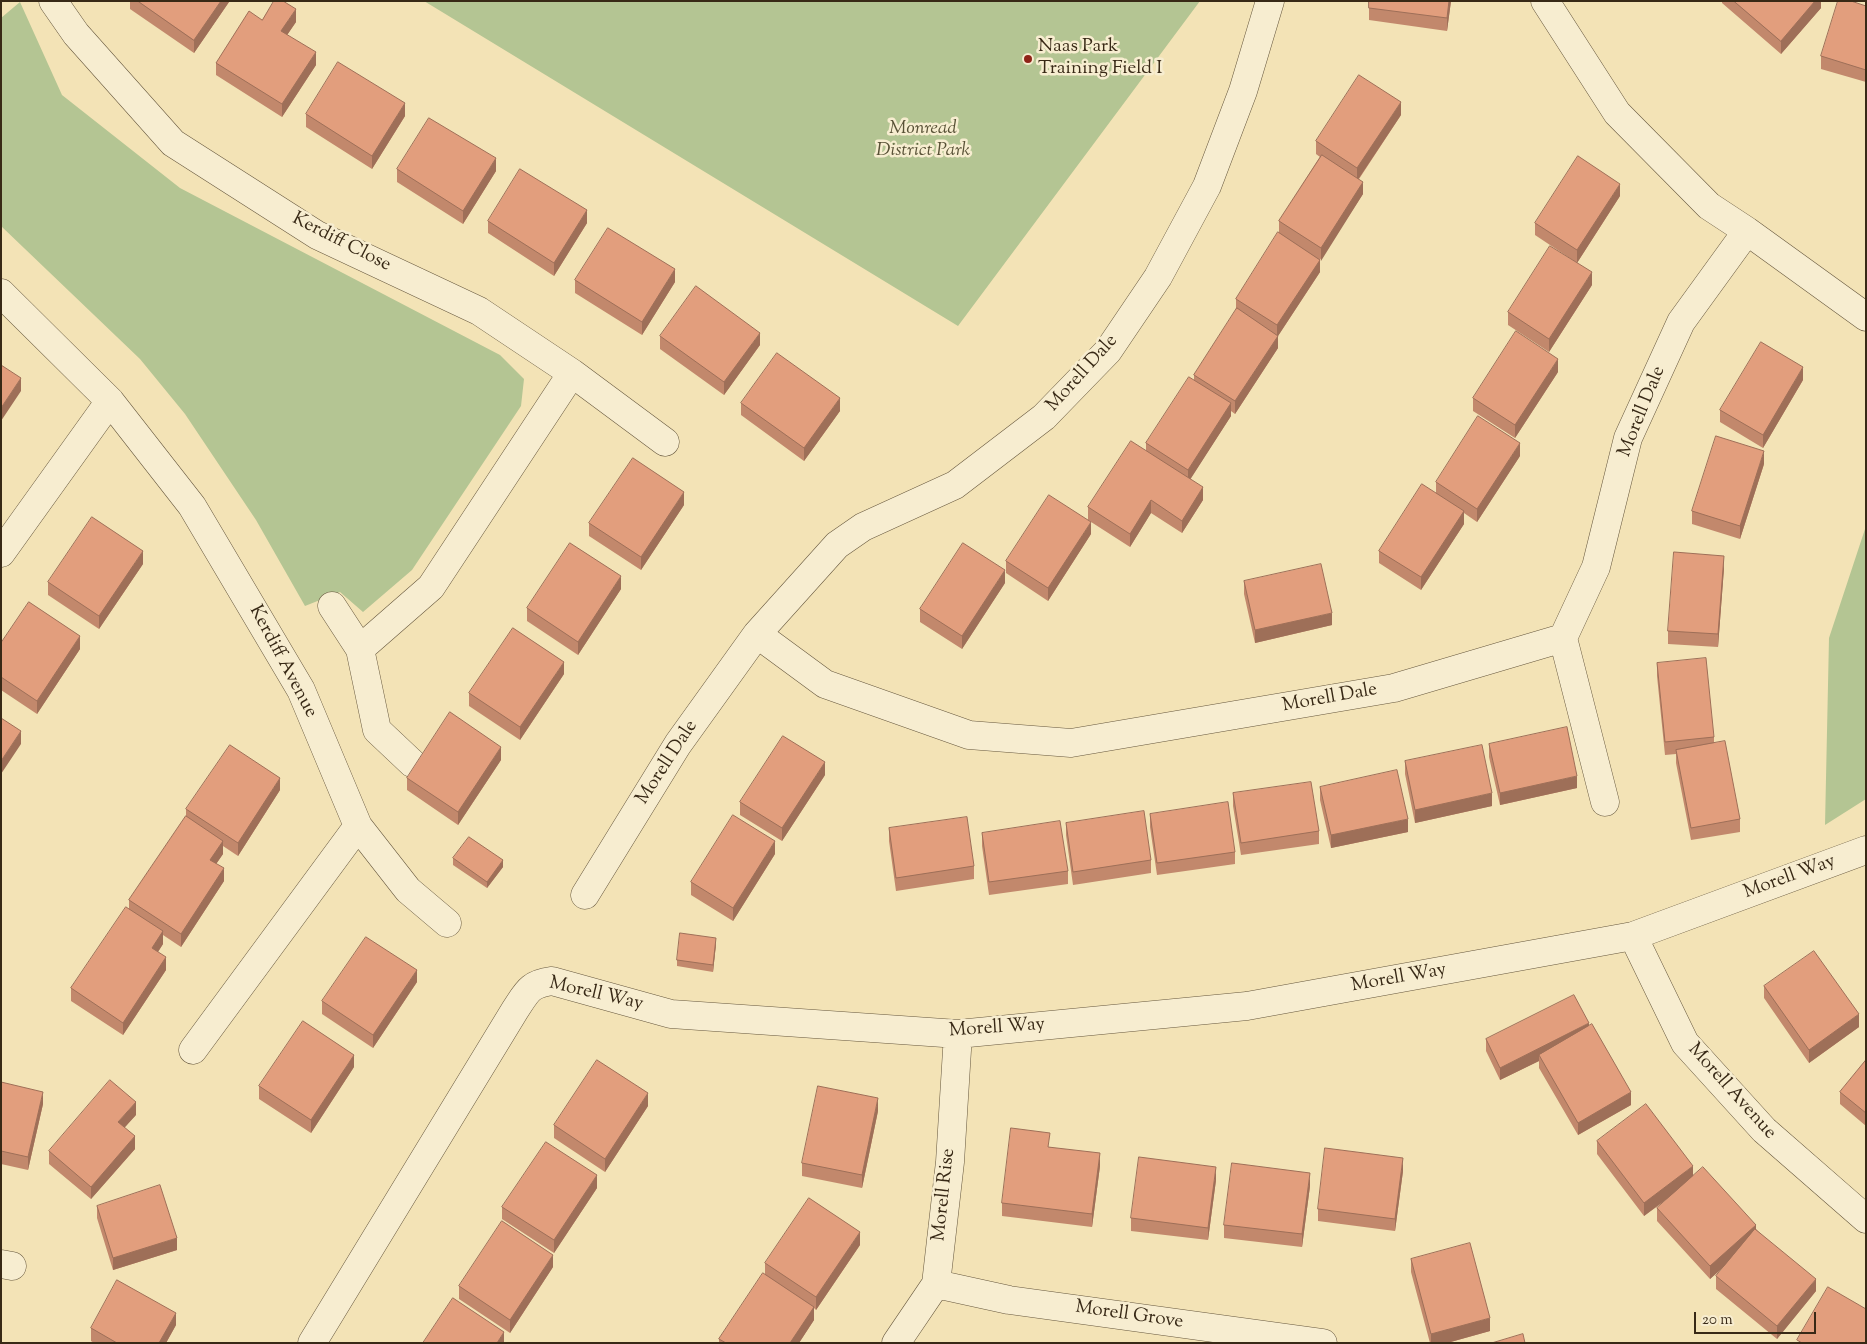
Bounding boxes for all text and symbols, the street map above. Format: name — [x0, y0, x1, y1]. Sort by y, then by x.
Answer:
place label: Naas Park Training Field I — [1038, 37, 1162, 81]
marker: Naas Park Training Field I — [1022, 53, 1034, 65]
park label: Monread District Park — [876, 119, 970, 163]
street label: Kerdiff Close — [288, 208, 394, 278]
street label: Morell Dale — [1042, 331, 1124, 417]
street label: Morell Dale — [1614, 363, 1672, 461]
street label: Kerdiff Avenue — [243, 602, 321, 722]
street label: Morell Dale — [1281, 679, 1379, 719]
street label: Morell Dale — [632, 717, 704, 809]
street label: Morell Way — [1741, 851, 1839, 905]
street label: Morell Way — [1350, 959, 1448, 999]
street label: Morell Way — [547, 973, 645, 1017]
street label: Morell Way — [948, 1014, 1046, 1044]
street label: Morell Avenue — [1682, 1039, 1780, 1145]
street label: Morell Rise — [929, 1147, 961, 1243]
street label: Morell Grove — [1074, 1297, 1184, 1335]
scale bar — [1697, 1302, 1820, 1334]
text: 20 m — [1702, 1310, 1733, 1331]

